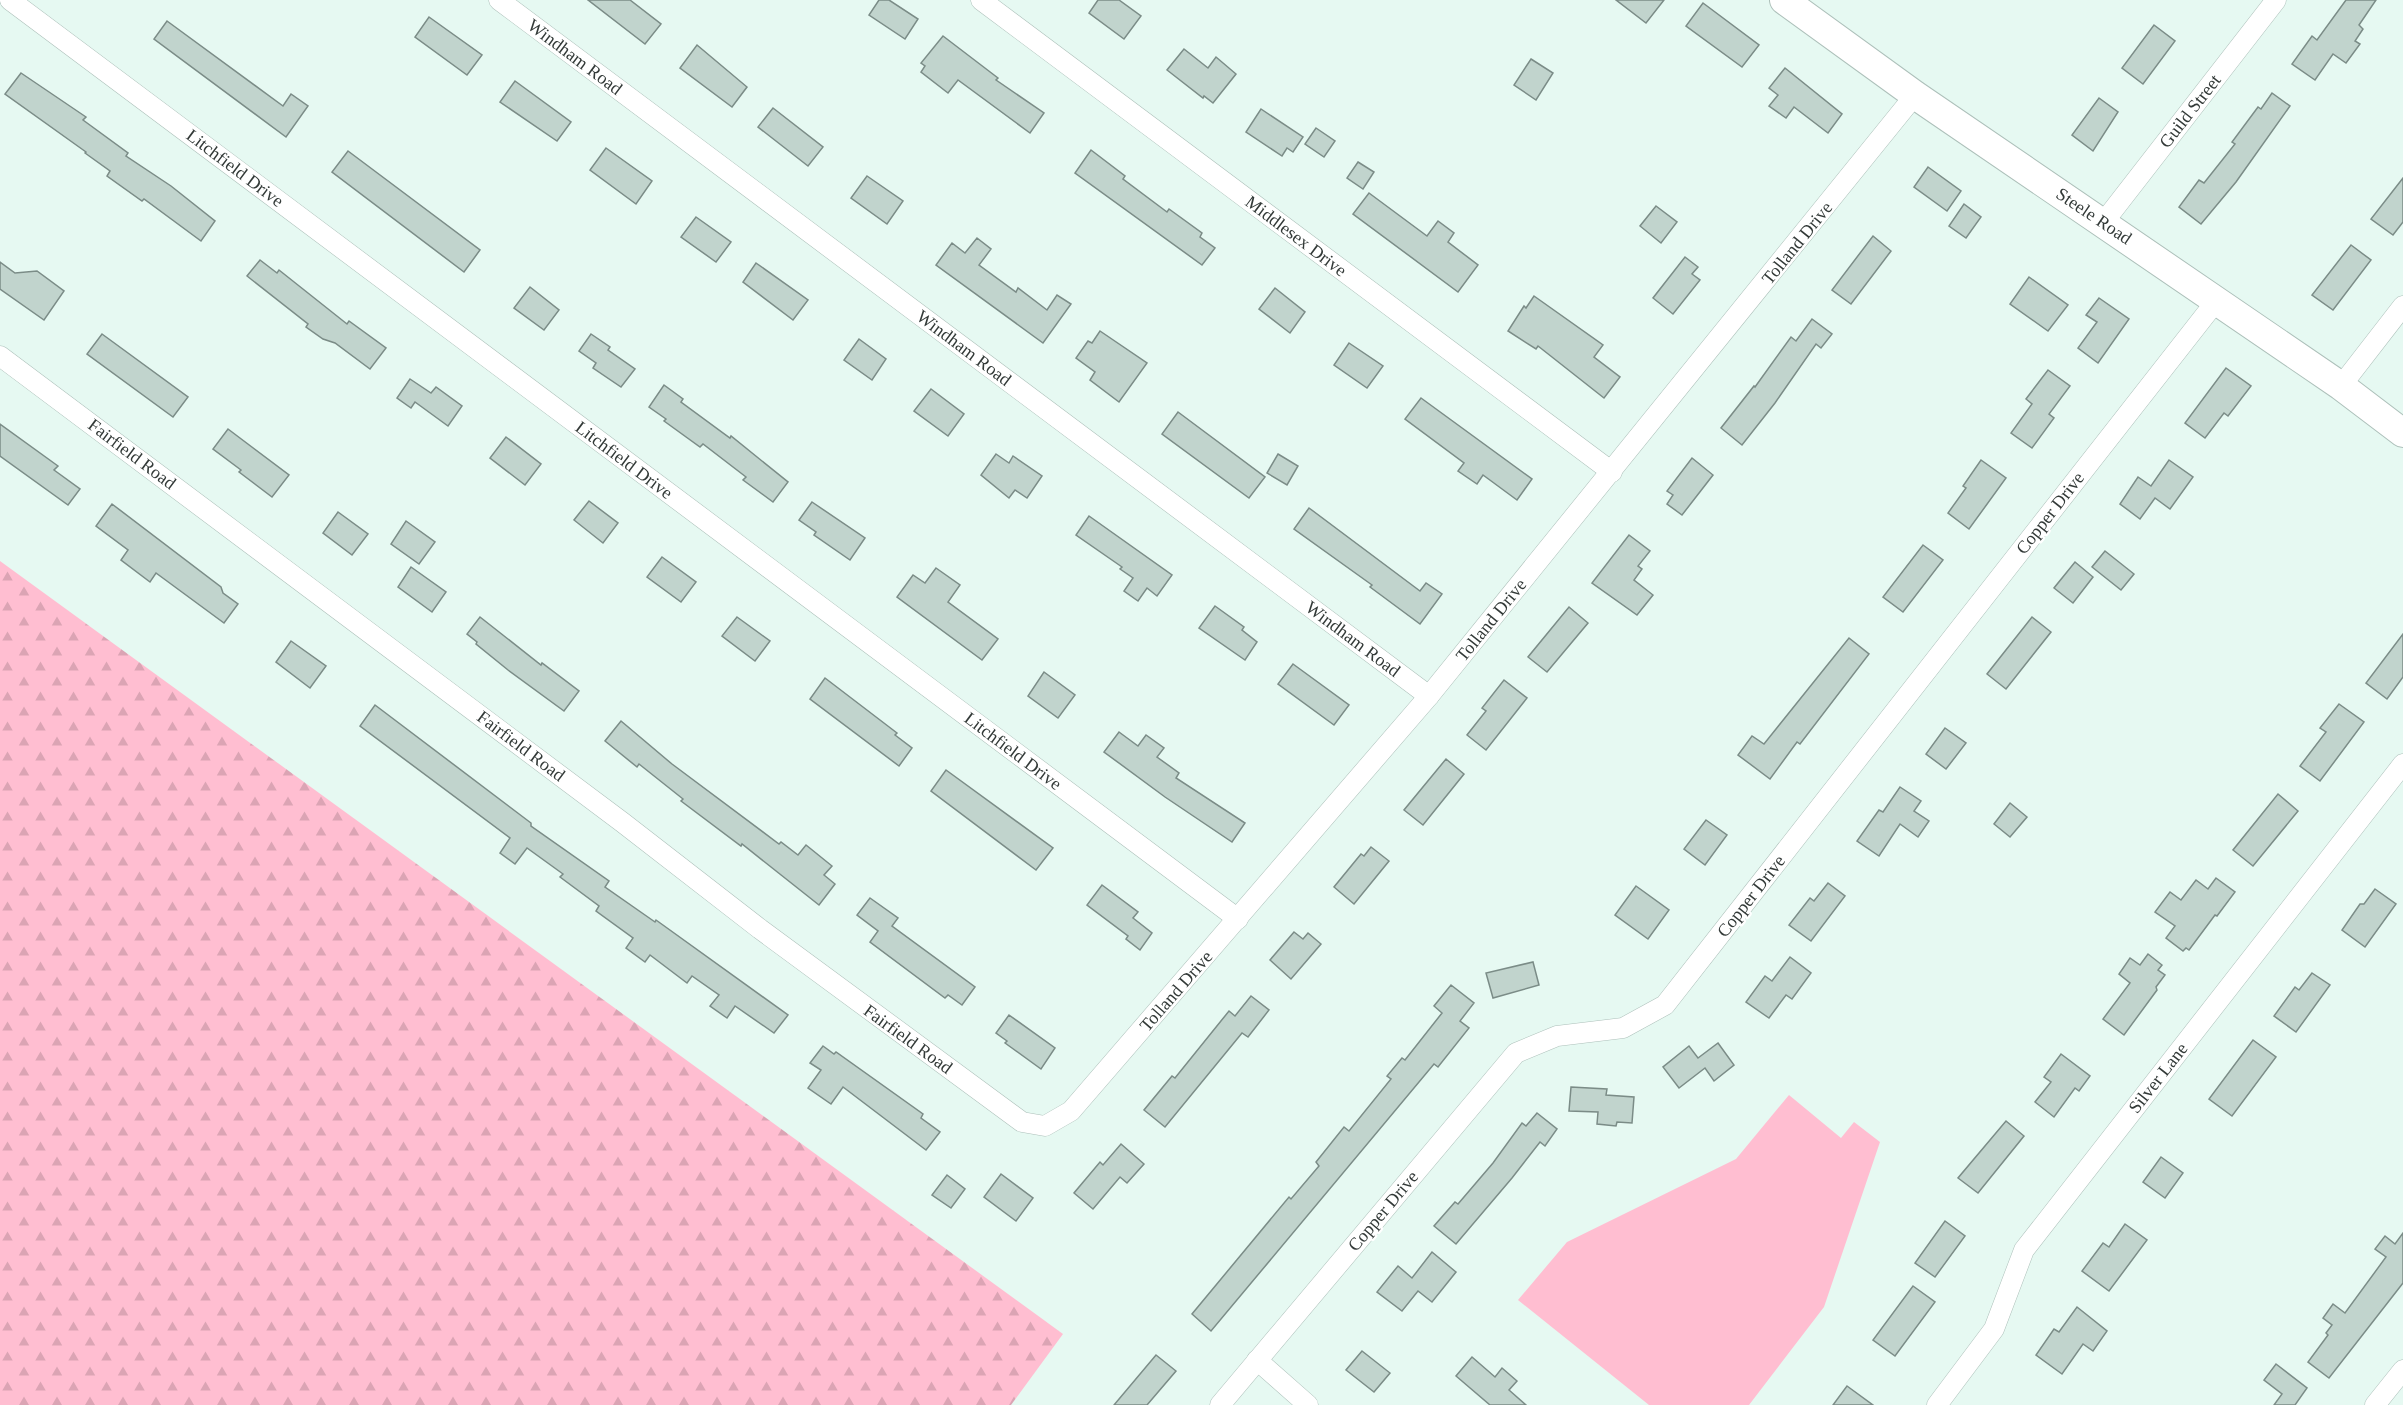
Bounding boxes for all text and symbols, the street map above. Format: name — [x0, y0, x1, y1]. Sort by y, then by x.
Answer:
street label: Windham Road — [524, 15, 626, 99]
street label: Guild Street — [2155, 70, 2225, 152]
street label: Litchfield Drive — [182, 125, 288, 211]
street label: Steele Road — [2053, 184, 2135, 248]
street label: Middlesex Drive — [1241, 191, 1351, 281]
street label: Tolland Drive — [1758, 198, 1836, 288]
street label: Windham Road — [913, 306, 1015, 390]
street label: Fairfield Road — [84, 415, 180, 493]
street label: Litchfield Drive — [571, 417, 677, 503]
street label: Copper Drive — [2012, 468, 2088, 558]
street label: Tolland Drive — [1452, 575, 1530, 665]
street label: Windham Road — [1302, 597, 1404, 681]
street label: Fairfield Road — [473, 707, 569, 785]
street label: Litchfield Drive — [960, 708, 1066, 794]
street label: Copper Drive — [1713, 851, 1789, 941]
street label: Tolland Drive — [1136, 947, 1216, 1035]
street label: Fairfield Road — [860, 1000, 956, 1078]
street label: Silver Lane — [2124, 1039, 2192, 1117]
street label: Copper Drive — [1344, 1167, 1422, 1255]

